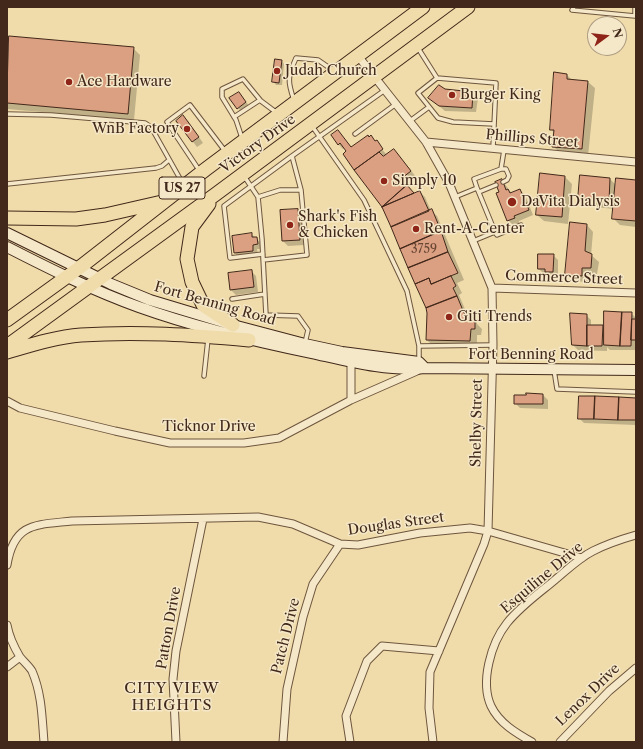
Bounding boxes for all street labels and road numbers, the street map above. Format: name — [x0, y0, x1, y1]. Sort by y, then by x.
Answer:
street label: Victory Drive — [217, 111, 299, 177]
street label: Phillips Street — [485, 127, 579, 151]
road number: US 27 — [159, 177, 205, 199]
street label: Commerce Street — [505, 268, 623, 288]
street label: Fort Benning Road — [152, 279, 278, 329]
street label: Fort Benning Road — [468, 347, 594, 363]
street label: Shelby Street — [468, 379, 486, 467]
street label: Ticknor Drive — [162, 419, 256, 435]
street label: Douglas Street — [347, 509, 445, 539]
street label: Esquiline Drive — [497, 539, 587, 617]
street label: Patton Drive — [153, 585, 185, 671]
street label: Patch Drive — [268, 596, 304, 676]
street label: Lenox Drive — [553, 660, 623, 730]

